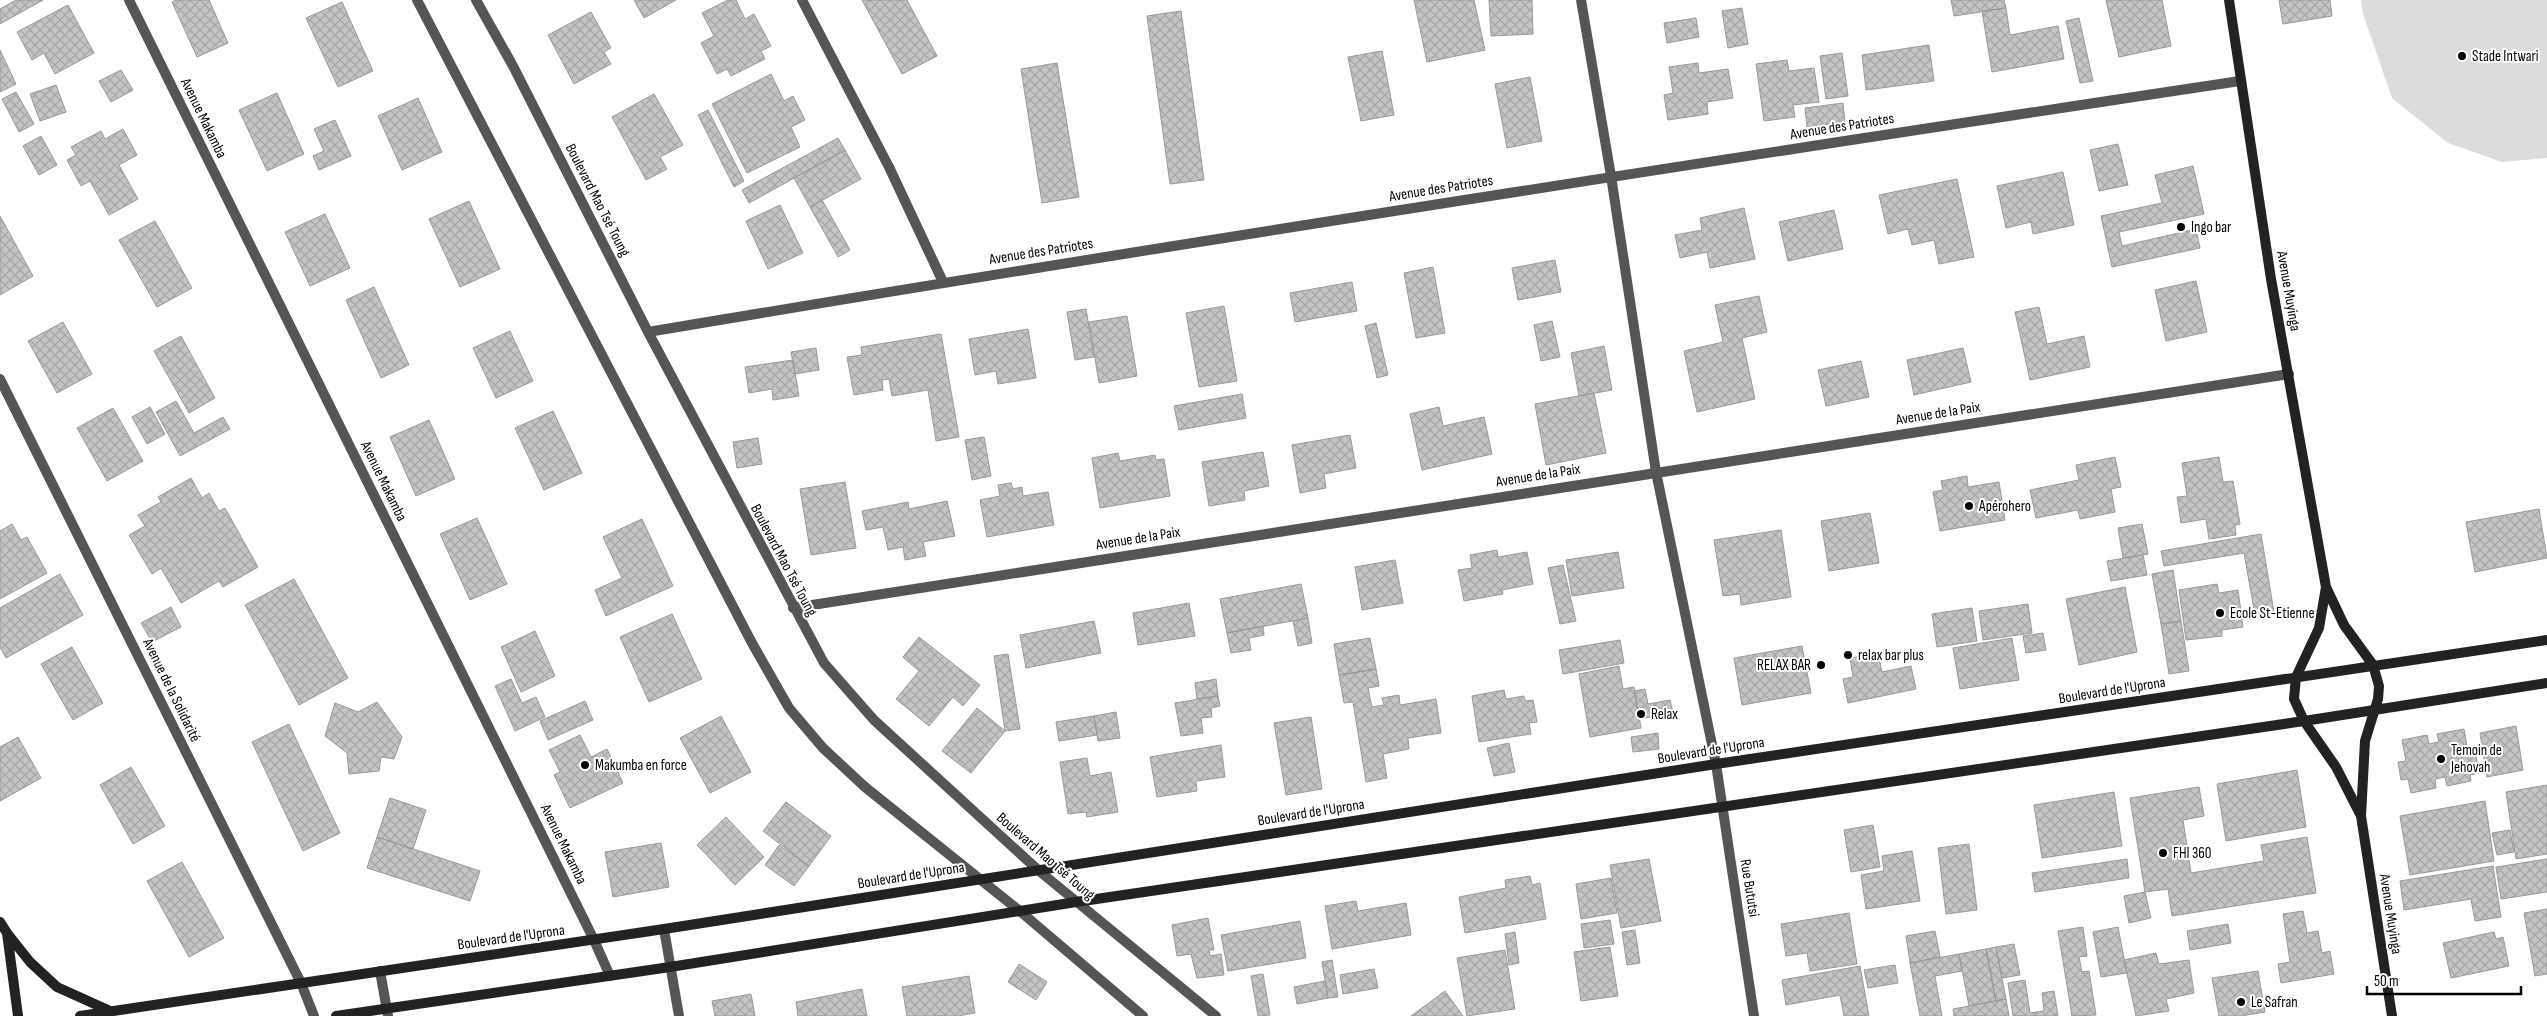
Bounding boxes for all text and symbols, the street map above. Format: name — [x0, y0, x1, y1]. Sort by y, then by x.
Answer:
place label: Stade Intwari — [2472, 47, 2539, 66]
marker: Stade Intwari — [2456, 50, 2468, 62]
street label: Avenue Makamba — [176, 74, 231, 162]
street label: Avenue des Patriotes — [1788, 109, 1895, 144]
street label: Boulevard Mao Tsé Toung — [561, 141, 634, 260]
street label: Avenue des Patriotes — [1387, 171, 1494, 206]
place label: Ingo bar — [2191, 218, 2232, 237]
marker: Ingo bar — [2175, 221, 2187, 233]
street label: Avenue des Patriotes — [987, 234, 1094, 269]
street label: Avenue Muyinga — [2272, 249, 2305, 333]
street label: Avenue de la Paix — [1894, 397, 1982, 430]
street label: Avenue Makamba — [356, 437, 411, 525]
street label: Avenue de la Paix — [1494, 459, 1582, 492]
place label: Apérohero — [1978, 497, 2031, 516]
marker: Apérohero — [1963, 500, 1975, 512]
street label: Boulevard Mao Tsé Toung — [746, 501, 821, 620]
street label: Avenue de la Paix — [1094, 522, 1182, 555]
place label: Ecole St-Etienne — [2230, 604, 2314, 623]
marker: Ecole St-Etienne — [2214, 607, 2226, 619]
street label: Avenue de la Solidarité — [138, 634, 205, 745]
place label: relax bar plus — [1858, 646, 1924, 665]
marker: relax bar plus — [1842, 649, 1854, 661]
place label: RELAX BAR — [1757, 656, 1811, 675]
marker: RELAX BAR — [1815, 659, 1827, 671]
street label: Boulevard de l'Uprona — [2057, 673, 2167, 708]
place label: Relax — [1651, 705, 1678, 724]
marker: Relax — [1635, 708, 1647, 720]
street label: Boulevard de l'Uprona — [1656, 733, 1766, 768]
place label: Temoin de Jehovah — [2450, 741, 2502, 777]
marker: Temoin de Jehovah — [2435, 753, 2447, 765]
place label: Makumba en force — [595, 756, 687, 775]
marker: Makumba en force — [579, 759, 591, 771]
street label: Boulevard de l'Uprona — [1256, 795, 1366, 830]
street label: Avenue Makamba — [536, 800, 591, 888]
street label: Boulevard Mao Tsé Toung — [993, 808, 1099, 904]
place label: FHI 360 — [2173, 844, 2211, 863]
marker: FHI 360 — [2157, 847, 2169, 859]
street label: Boulevard de l'Uprona — [856, 858, 966, 893]
street label: Rue Bututsi — [1736, 858, 1763, 918]
street label: Avenue Muyinga — [2375, 872, 2406, 956]
street label: Boulevard de l'Uprona — [456, 921, 566, 954]
scale bar — [2367, 964, 2521, 996]
text: 50 m — [2374, 972, 2399, 991]
place label: Le Safran — [2251, 993, 2298, 1012]
marker: Le Safran — [2235, 996, 2247, 1008]

